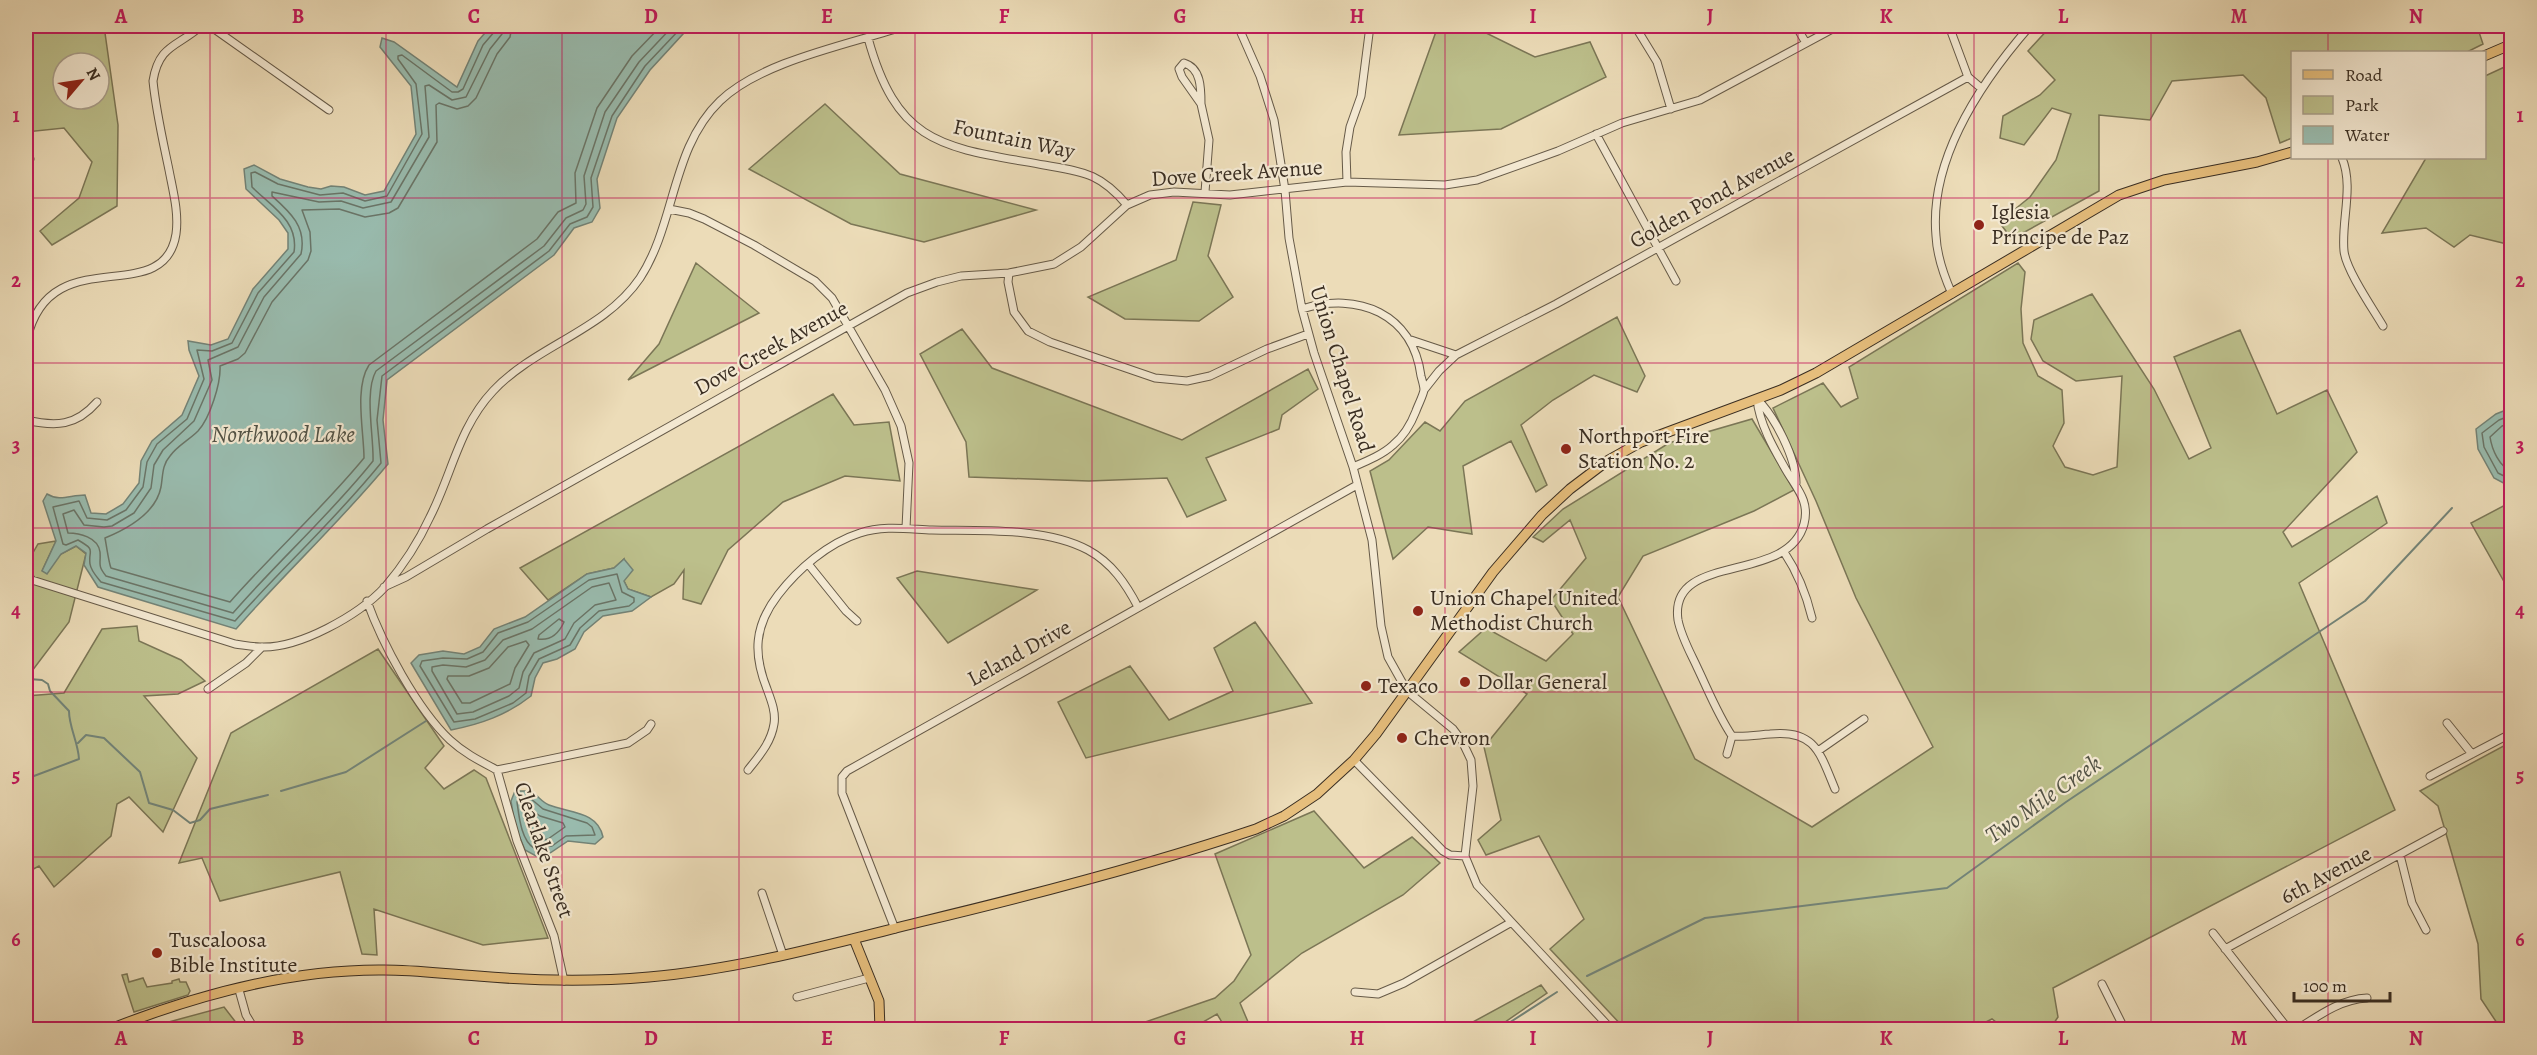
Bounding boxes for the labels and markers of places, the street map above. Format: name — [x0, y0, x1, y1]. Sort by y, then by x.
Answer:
place label: Iglesia Príncipe de Paz — [1991, 197, 2129, 252]
marker: Iglesia Príncipe de Paz — [1972, 218, 1986, 232]
place label: Northport Fire Station No. 2 — [1578, 421, 1709, 476]
marker: Northport Fire Station No. 2 — [1559, 442, 1573, 456]
place label: Union Chapel United Methodist Church — [1430, 583, 1619, 638]
marker: Union Chapel United Methodist Church — [1411, 604, 1425, 618]
place label: Dollar General — [1477, 667, 1607, 697]
place label: Texaco — [1378, 671, 1438, 701]
marker: Dollar General — [1458, 675, 1472, 689]
marker: Texaco — [1359, 679, 1373, 693]
place label: Chevron — [1414, 723, 1490, 753]
marker: Chevron — [1395, 731, 1409, 745]
place label: Tuscaloosa Bible Institute — [169, 925, 297, 980]
marker: Tuscaloosa Bible Institute — [150, 946, 164, 960]

